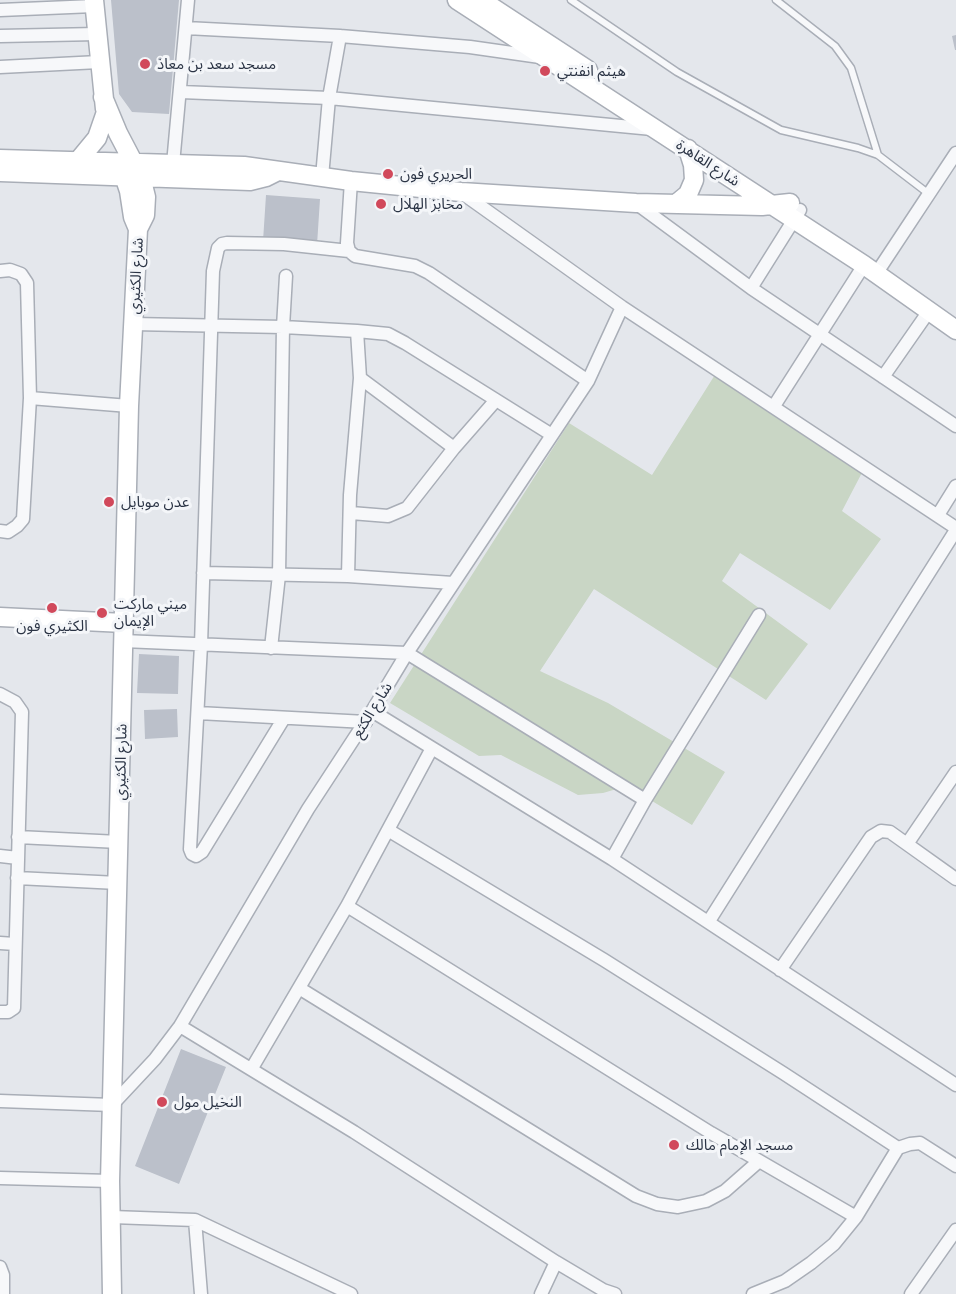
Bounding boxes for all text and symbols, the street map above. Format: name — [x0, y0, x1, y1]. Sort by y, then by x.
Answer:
place label: مسجد سعد بن معاذ — [157, 55, 276, 73]
marker: مسجد سعد بن معاذ — [138, 57, 152, 71]
place label: هيثم انفنتي — [557, 62, 626, 80]
marker: هيثم انفنتي — [538, 64, 552, 78]
street label: شارع القاهرة — [673, 136, 743, 190]
place label: الحريري فون — [400, 165, 472, 183]
marker: الحريري فون — [381, 167, 395, 181]
place label: مخابز الهلال — [393, 195, 463, 213]
marker: مخابز الهلال — [374, 197, 388, 211]
street label: شارع الكثيري — [125, 237, 147, 315]
place label: عدن موبايل — [121, 493, 189, 511]
marker: عدن موبايل — [102, 495, 116, 509]
place label: ميني ماركت الإيمان — [114, 595, 187, 630]
marker: الكثيري فون — [45, 601, 59, 615]
marker: ميني ماركت الإيمان — [95, 606, 109, 620]
place label: الكثيري فون — [16, 617, 88, 635]
street label: شارع الكثع — [348, 679, 396, 741]
street label: شارع الكثيري — [111, 724, 131, 800]
place label: النخيل مول — [174, 1093, 242, 1111]
marker: النخيل مول — [155, 1095, 169, 1109]
place label: مسجد الإمام مالك — [686, 1136, 793, 1154]
marker: مسجد الإمام مالك — [667, 1138, 681, 1152]

